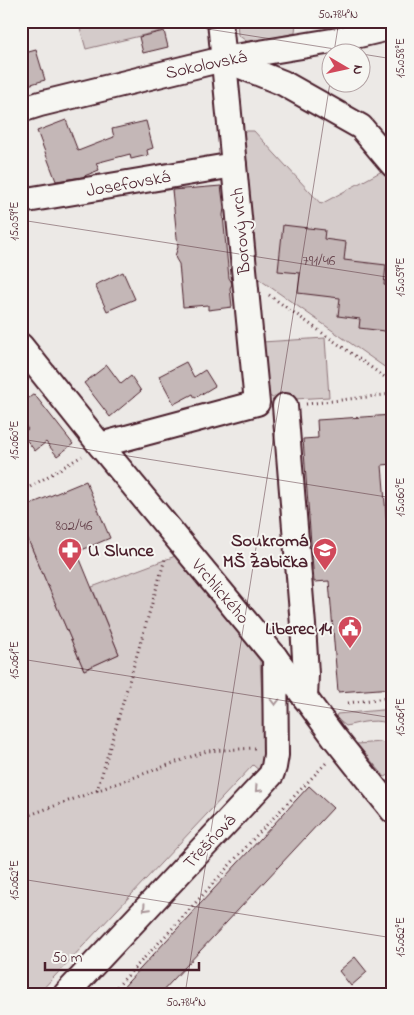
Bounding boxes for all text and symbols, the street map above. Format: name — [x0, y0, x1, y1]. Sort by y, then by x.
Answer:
text: 50.784°N — [318, 6, 358, 24]
text: 15.058°E — [392, 38, 410, 78]
north arrow — [322, 42, 372, 92]
street label: Sokolovská — [163, 45, 250, 87]
text: N — [346, 63, 368, 76]
street label: Josefovská — [84, 165, 173, 205]
street label: Borový vrch — [225, 186, 259, 276]
text: 15.059°E — [6, 201, 24, 241]
house number: 791/46 — [303, 250, 336, 272]
text: 15.059°E — [392, 257, 410, 297]
text: 15.060°E — [6, 420, 24, 460]
text: 15.060°E — [392, 477, 410, 517]
house number: 802/46 — [56, 515, 93, 537]
place label: Soukromá MŠ Žabička — [223, 529, 309, 576]
pharmacy icon: U Slunce — [57, 537, 83, 571]
school or university icon: Soukromá MŠ Žabička — [312, 537, 338, 571]
place label: U Slunce — [88, 539, 155, 565]
street label: Vrchlického — [184, 553, 255, 631]
public building icon: Liberec 14 — [337, 615, 363, 649]
place label: Liberec 14 — [265, 617, 333, 643]
text: 15.061°E — [6, 641, 24, 679]
one-way arrow — [270, 698, 280, 706]
text: 15.061°E — [392, 698, 410, 736]
one-way arrow — [255, 784, 264, 793]
street label: Třešňová — [178, 809, 243, 876]
text: 15.062°E — [6, 860, 24, 900]
one-way arrow — [143, 902, 152, 911]
text: 15.062°E — [392, 917, 410, 957]
scale bar — [45, 940, 199, 972]
text: 50 m — [52, 947, 83, 969]
text: 50.784°N — [166, 994, 206, 1012]

